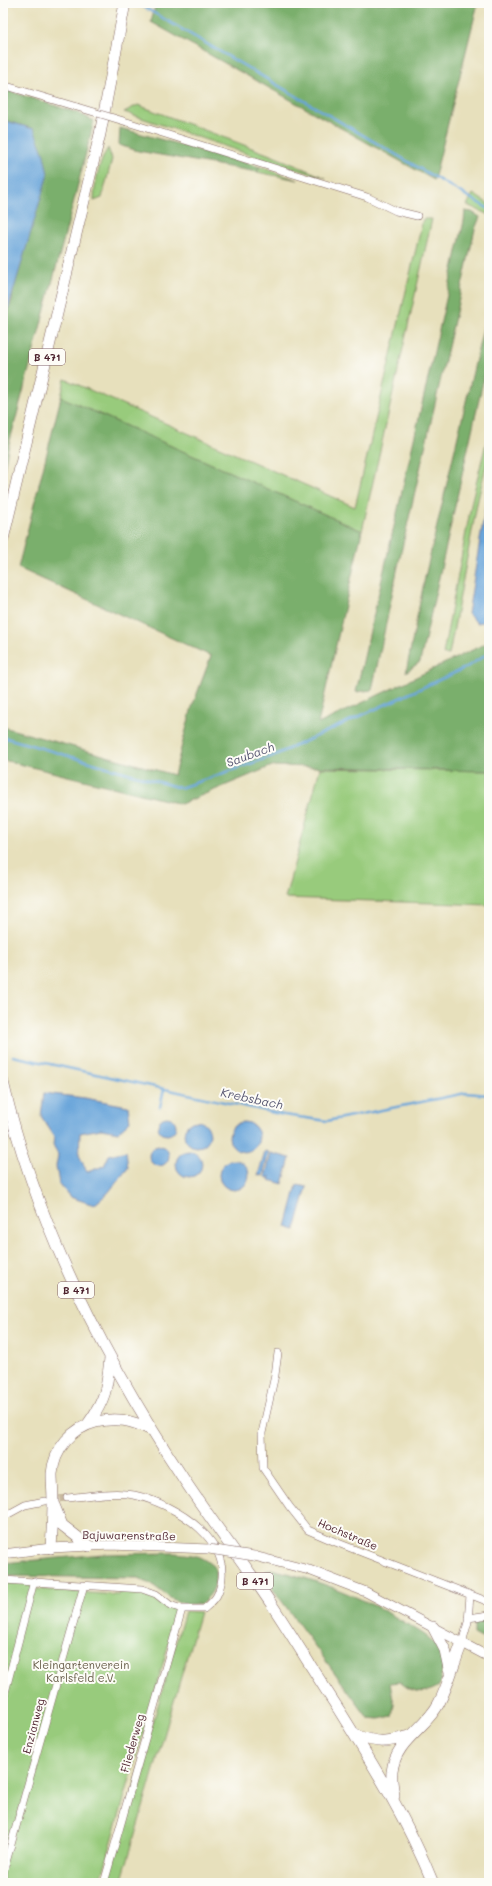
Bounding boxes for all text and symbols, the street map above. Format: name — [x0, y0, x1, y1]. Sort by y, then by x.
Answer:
road number: B 471 — [29, 349, 65, 365]
water label: Saubach — [224, 738, 276, 770]
water label: Krebsbach — [219, 1084, 285, 1112]
road number: B 471 — [58, 1282, 94, 1298]
street label: Hochstraße — [316, 1515, 380, 1553]
street label: Bajuwarenstraße — [82, 1527, 176, 1543]
road number: B 471 — [237, 1573, 273, 1589]
park label: Kleingartenverein Karlsfeld e.V. — [33, 1657, 129, 1685]
street label: Enzianweg — [18, 1697, 48, 1755]
street label: Fliederweg — [117, 1712, 147, 1774]

